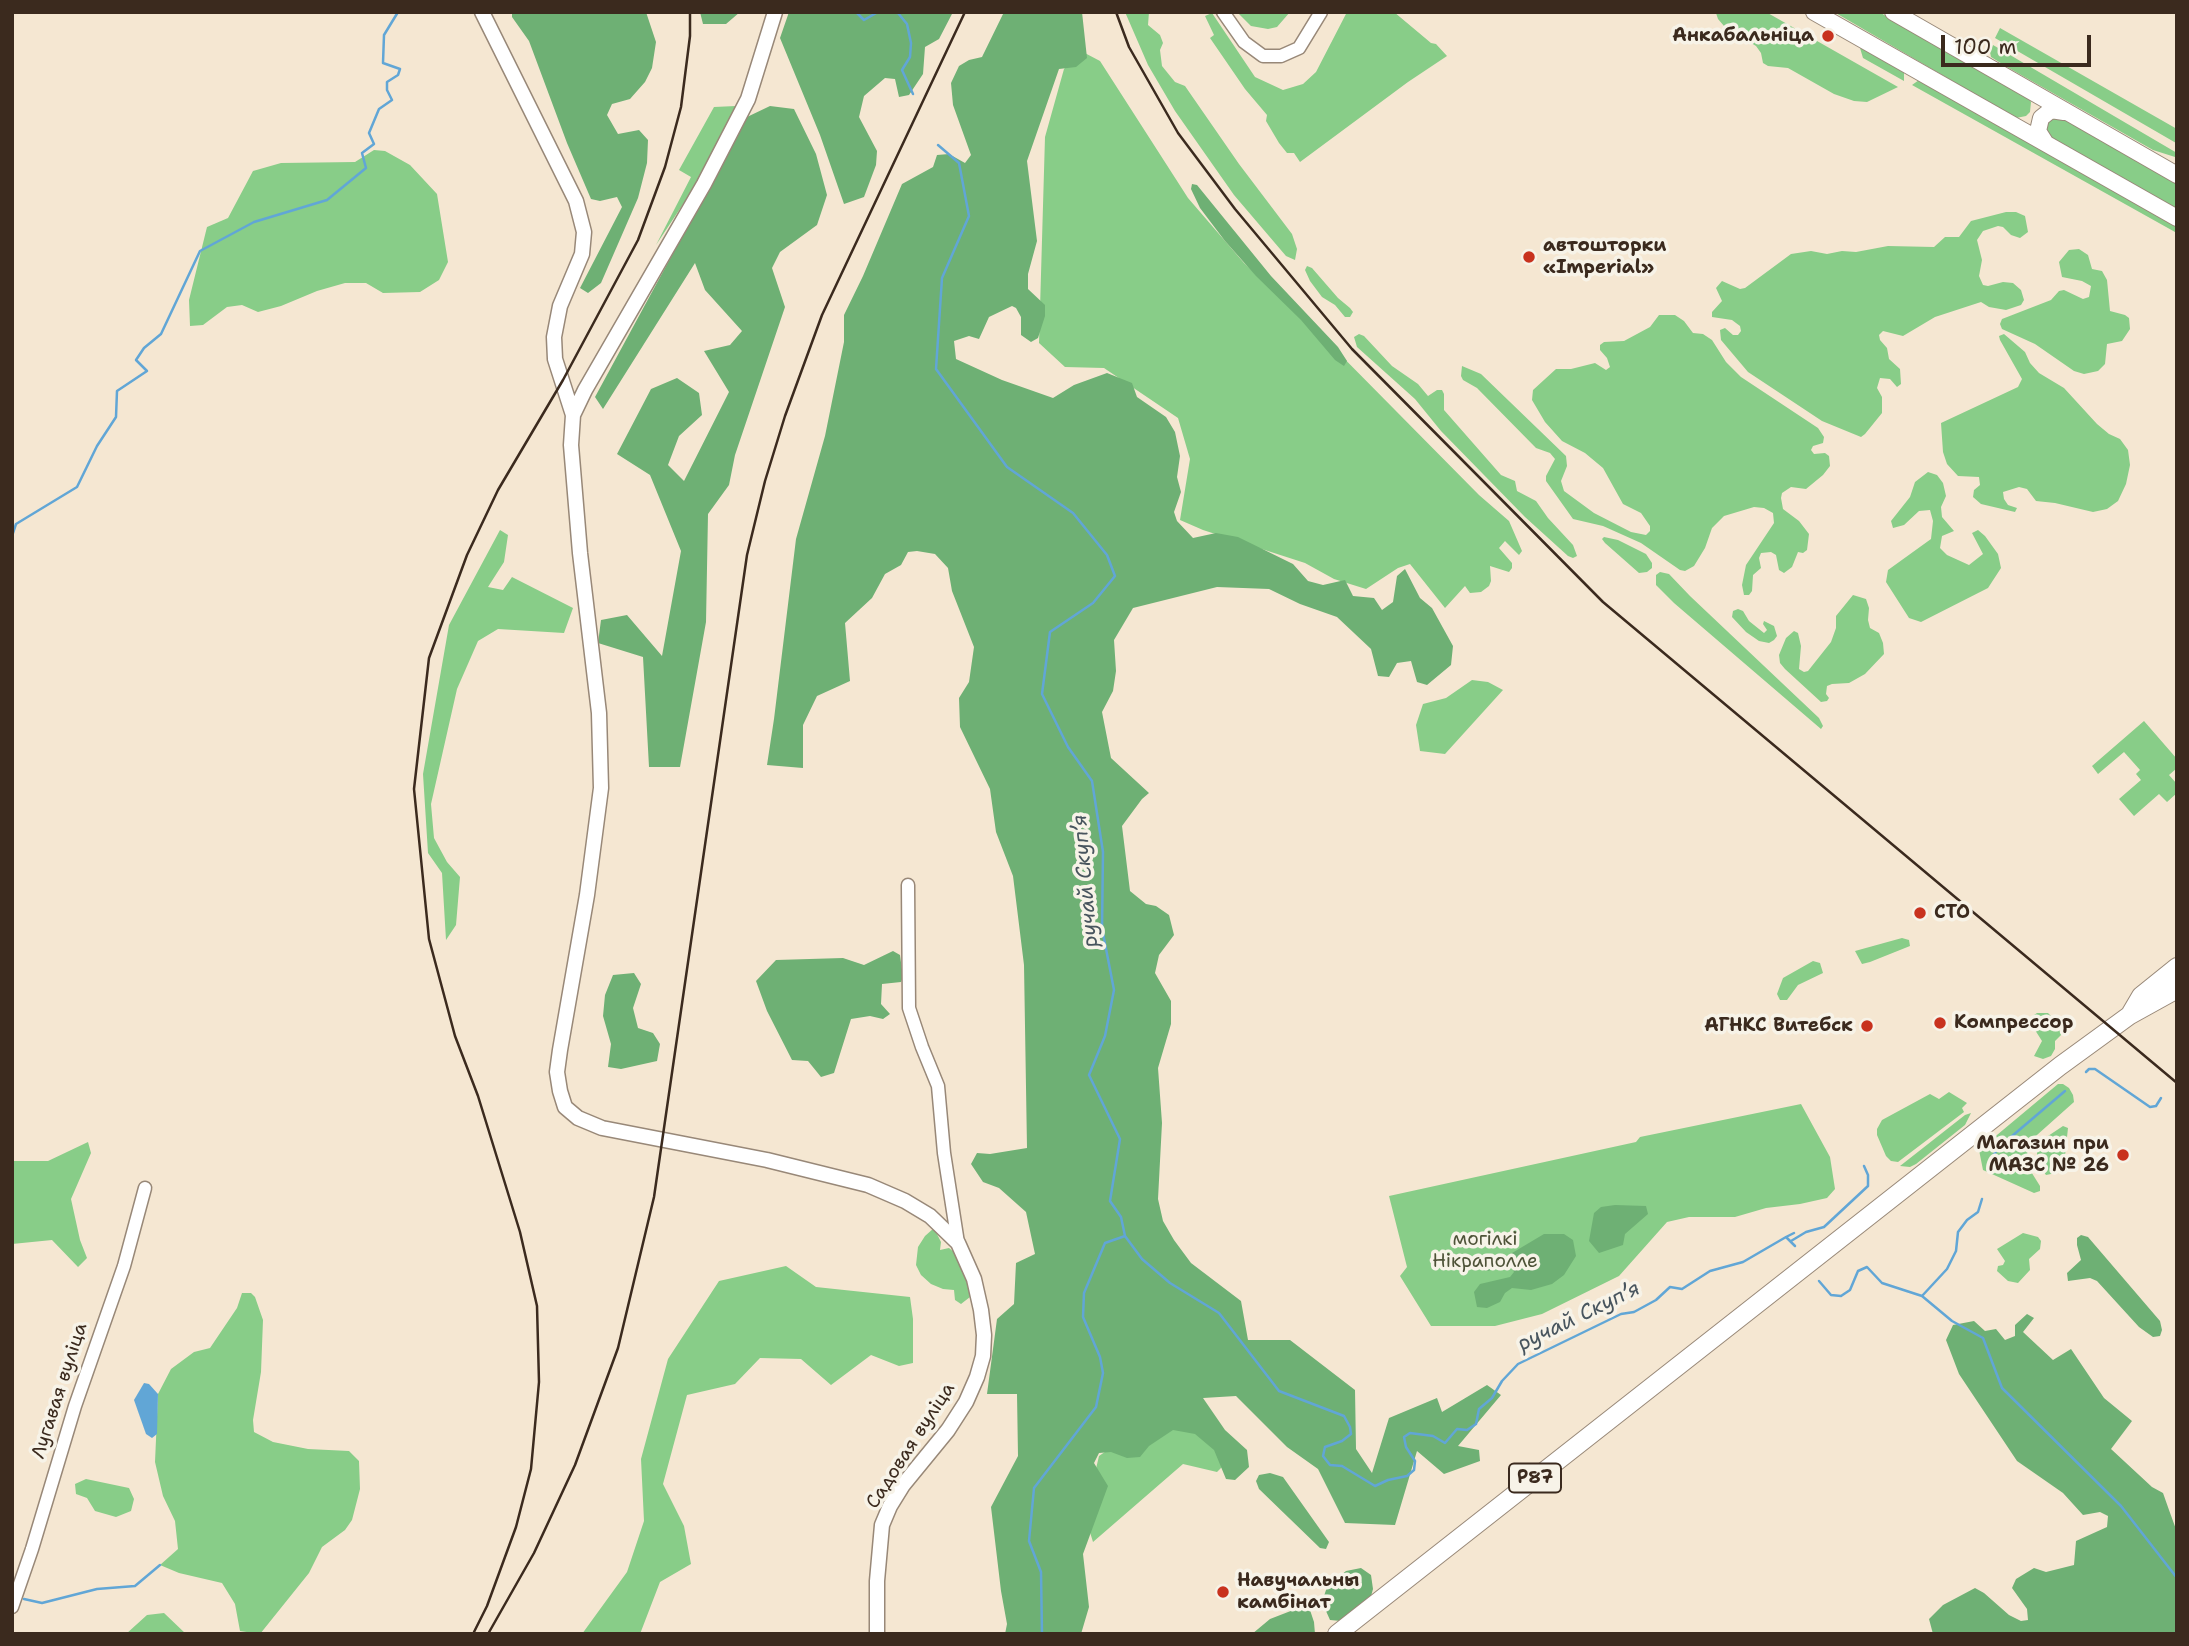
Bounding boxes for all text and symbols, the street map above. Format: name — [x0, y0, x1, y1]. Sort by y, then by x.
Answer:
scale bar — [1944, 21, 2094, 65]
place label: Анкабальніца — [1672, 25, 1814, 47]
marker: Анкабальніца — [1820, 28, 1836, 44]
text: 100 m — [1954, 33, 2017, 61]
place label: автошторки «Imperial» — [1543, 235, 1666, 279]
marker: автошторки «Imperial» — [1521, 249, 1537, 265]
water label: ручай Скупʼя — [1068, 814, 1104, 948]
place label: СТО — [1934, 902, 1970, 924]
marker: СТО — [1912, 905, 1928, 921]
place label: Компрессор — [1954, 1012, 2073, 1034]
place label: АГНКС Витебск — [1704, 1015, 1853, 1037]
marker: Компрессор — [1932, 1015, 1948, 1031]
marker: АГНКС Витебск — [1859, 1018, 1875, 1034]
place label: Магазин при МАЗС № 26 — [1976, 1133, 2109, 1177]
marker: Магазин при МАЗС № 26 — [2115, 1147, 2131, 1163]
park label: могілкі Нікраполле — [1432, 1229, 1538, 1273]
water label: ручай Скупʼя — [1514, 1277, 1644, 1357]
street label: Лугавая вуліца — [27, 1320, 93, 1462]
street label: Садовая вуліца — [862, 1379, 960, 1513]
road number: Р87 — [1509, 1464, 1561, 1492]
place label: Навучальны камбінат — [1237, 1570, 1359, 1614]
marker: Навучальны камбінат — [1215, 1584, 1231, 1600]

